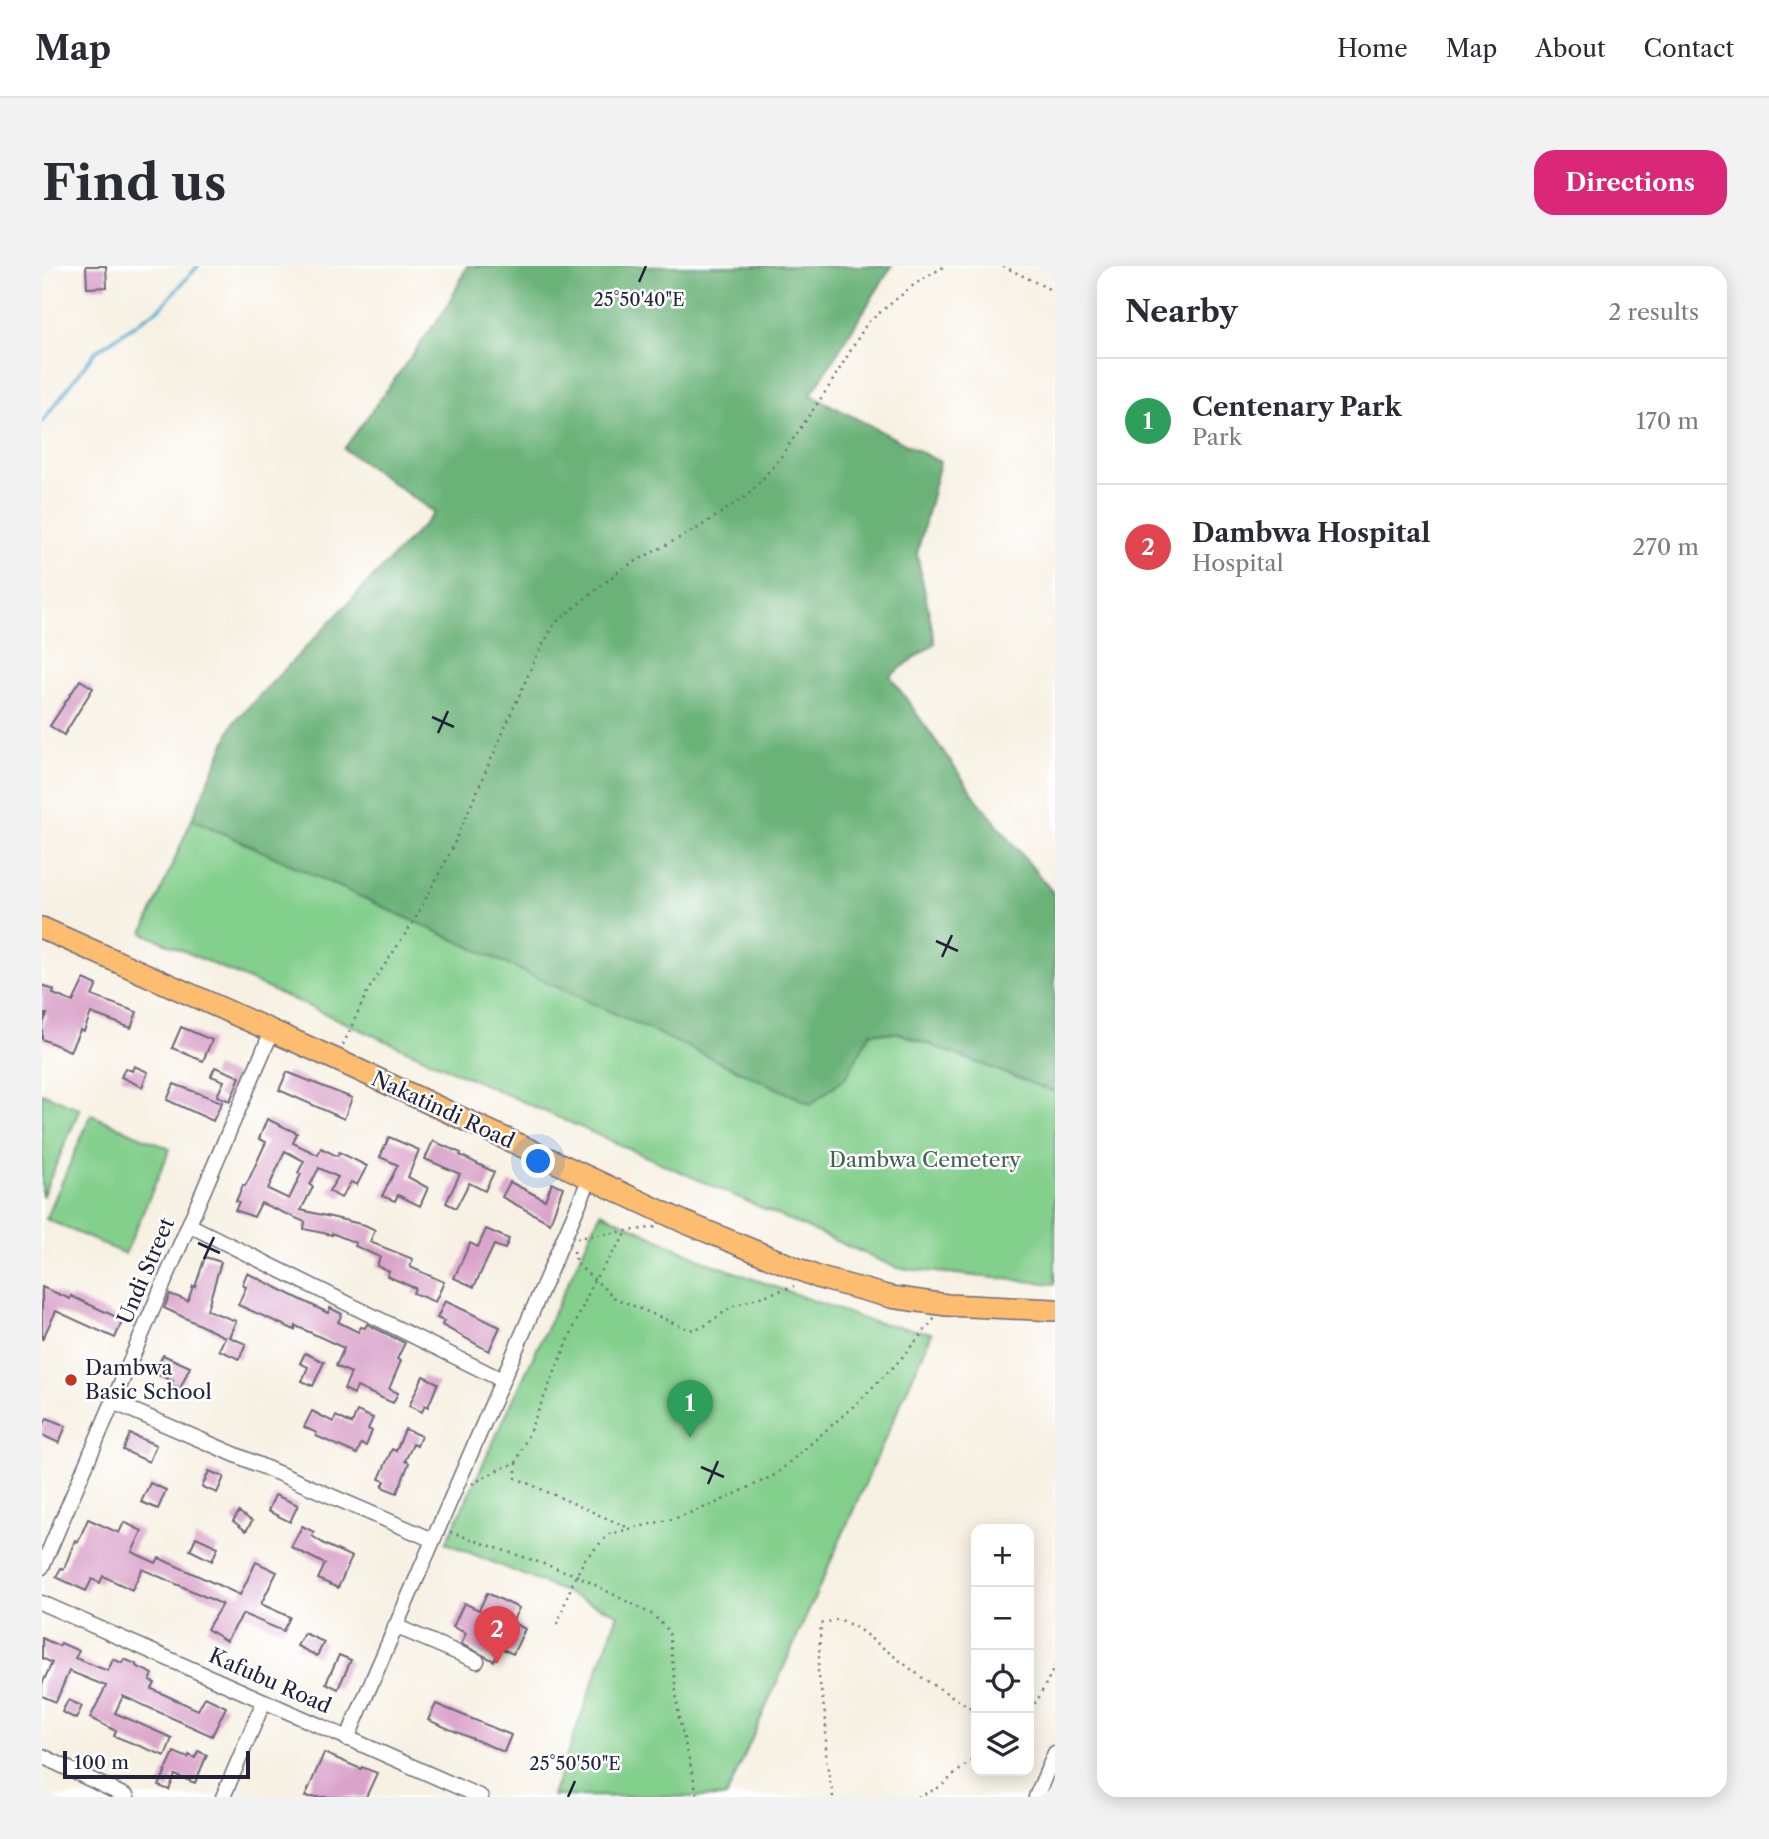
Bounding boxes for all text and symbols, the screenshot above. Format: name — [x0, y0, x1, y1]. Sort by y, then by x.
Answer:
text: Map — [35, 28, 111, 69]
text: Home — [1337, 34, 1408, 63]
text: Map — [1446, 34, 1497, 63]
text: About — [1535, 34, 1606, 63]
text: Contact — [1644, 34, 1734, 63]
button: Directions — [1534, 150, 1727, 215]
text: Find us — [42, 152, 226, 213]
text: 25°50'40"E — [593, 289, 685, 311]
text: Nearby — [1125, 293, 1238, 330]
text: 2 results — [1608, 298, 1699, 326]
text: Centenary Park — [1192, 391, 1402, 423]
text: 1 — [1143, 407, 1153, 435]
text: 170 m — [1636, 407, 1699, 435]
text: Park — [1192, 423, 1242, 451]
text: Dambwa Hospital — [1192, 517, 1430, 549]
text: 2 — [1141, 533, 1155, 561]
text: 270 m — [1632, 533, 1699, 561]
text: Hospital — [1192, 549, 1284, 577]
street label: Nakatindi Road — [368, 1066, 519, 1154]
your location — [521, 1144, 555, 1178]
park label: Dambwa Cemetery — [829, 1147, 1021, 1172]
street label: Undi Street — [112, 1213, 179, 1328]
place label: Dambwa Basic School — [85, 1355, 212, 1404]
marker: Dambwa Basic School — [63, 1372, 79, 1388]
pin: 1 — [667, 1380, 713, 1438]
map controls — [971, 1524, 1034, 1776]
button: + — [971, 1524, 1034, 1587]
button: − — [971, 1587, 1034, 1650]
pin: 2 — [474, 1606, 520, 1664]
street label: Kafubu Road — [205, 1642, 335, 1719]
button: locate — [971, 1650, 1034, 1713]
button: layers — [971, 1713, 1034, 1776]
scale bar — [63, 1748, 250, 1780]
text: 100 m — [74, 1751, 129, 1774]
text: 25°50'50"E — [529, 1753, 621, 1775]

